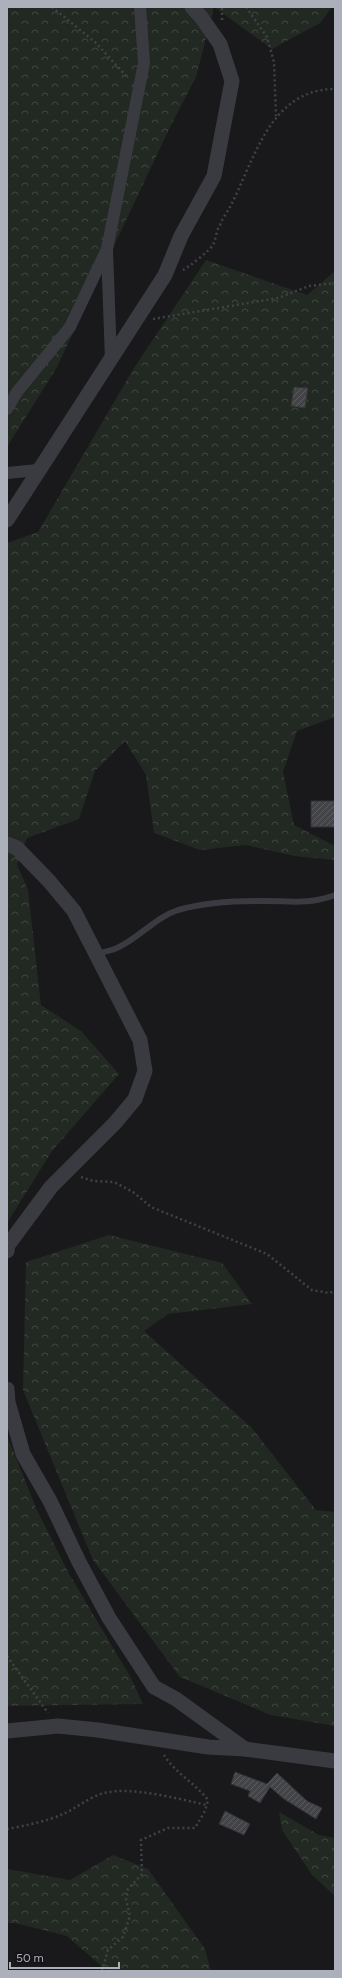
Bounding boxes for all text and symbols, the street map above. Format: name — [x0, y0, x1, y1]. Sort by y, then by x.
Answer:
scale bar — [10, 1944, 119, 1970]
text: 50 m — [16, 1951, 44, 1965]

